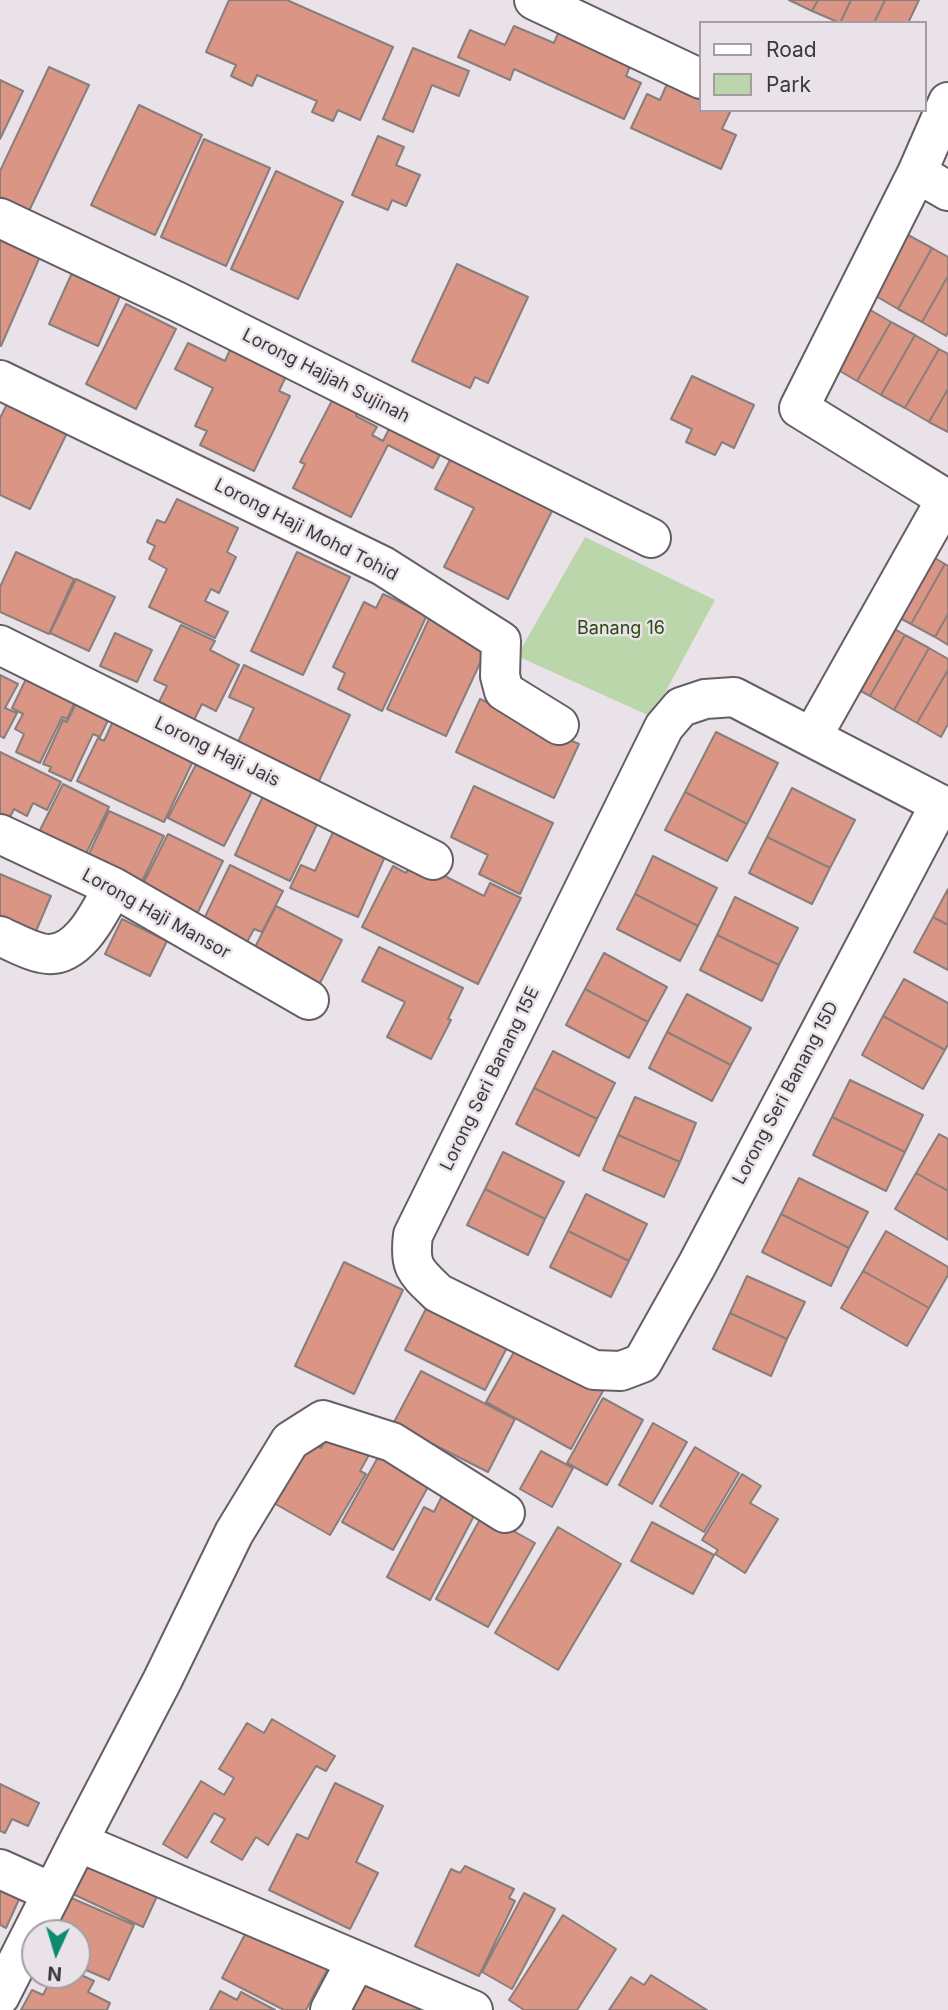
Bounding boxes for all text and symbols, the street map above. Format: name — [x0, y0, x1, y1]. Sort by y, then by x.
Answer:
legend — [699, 21, 927, 112]
text: Road — [766, 37, 817, 62]
text: Park — [766, 72, 811, 97]
street label: Lorong Hajjah Sujinah — [239, 324, 413, 428]
street label: Lorong Haji Mohd Tohid — [211, 474, 401, 586]
park label: Banang 16 — [577, 618, 665, 640]
street label: Lorong Haji Jais — [151, 712, 283, 792]
street label: Lorong Haji Mansor — [78, 864, 234, 964]
street label: Lorong Seri Banang 15E — [436, 984, 544, 1174]
street label: Lorong Seri Banang 15D — [729, 998, 843, 1188]
north arrow — [21, 1919, 91, 1989]
text: N — [47, 1961, 63, 1985]

